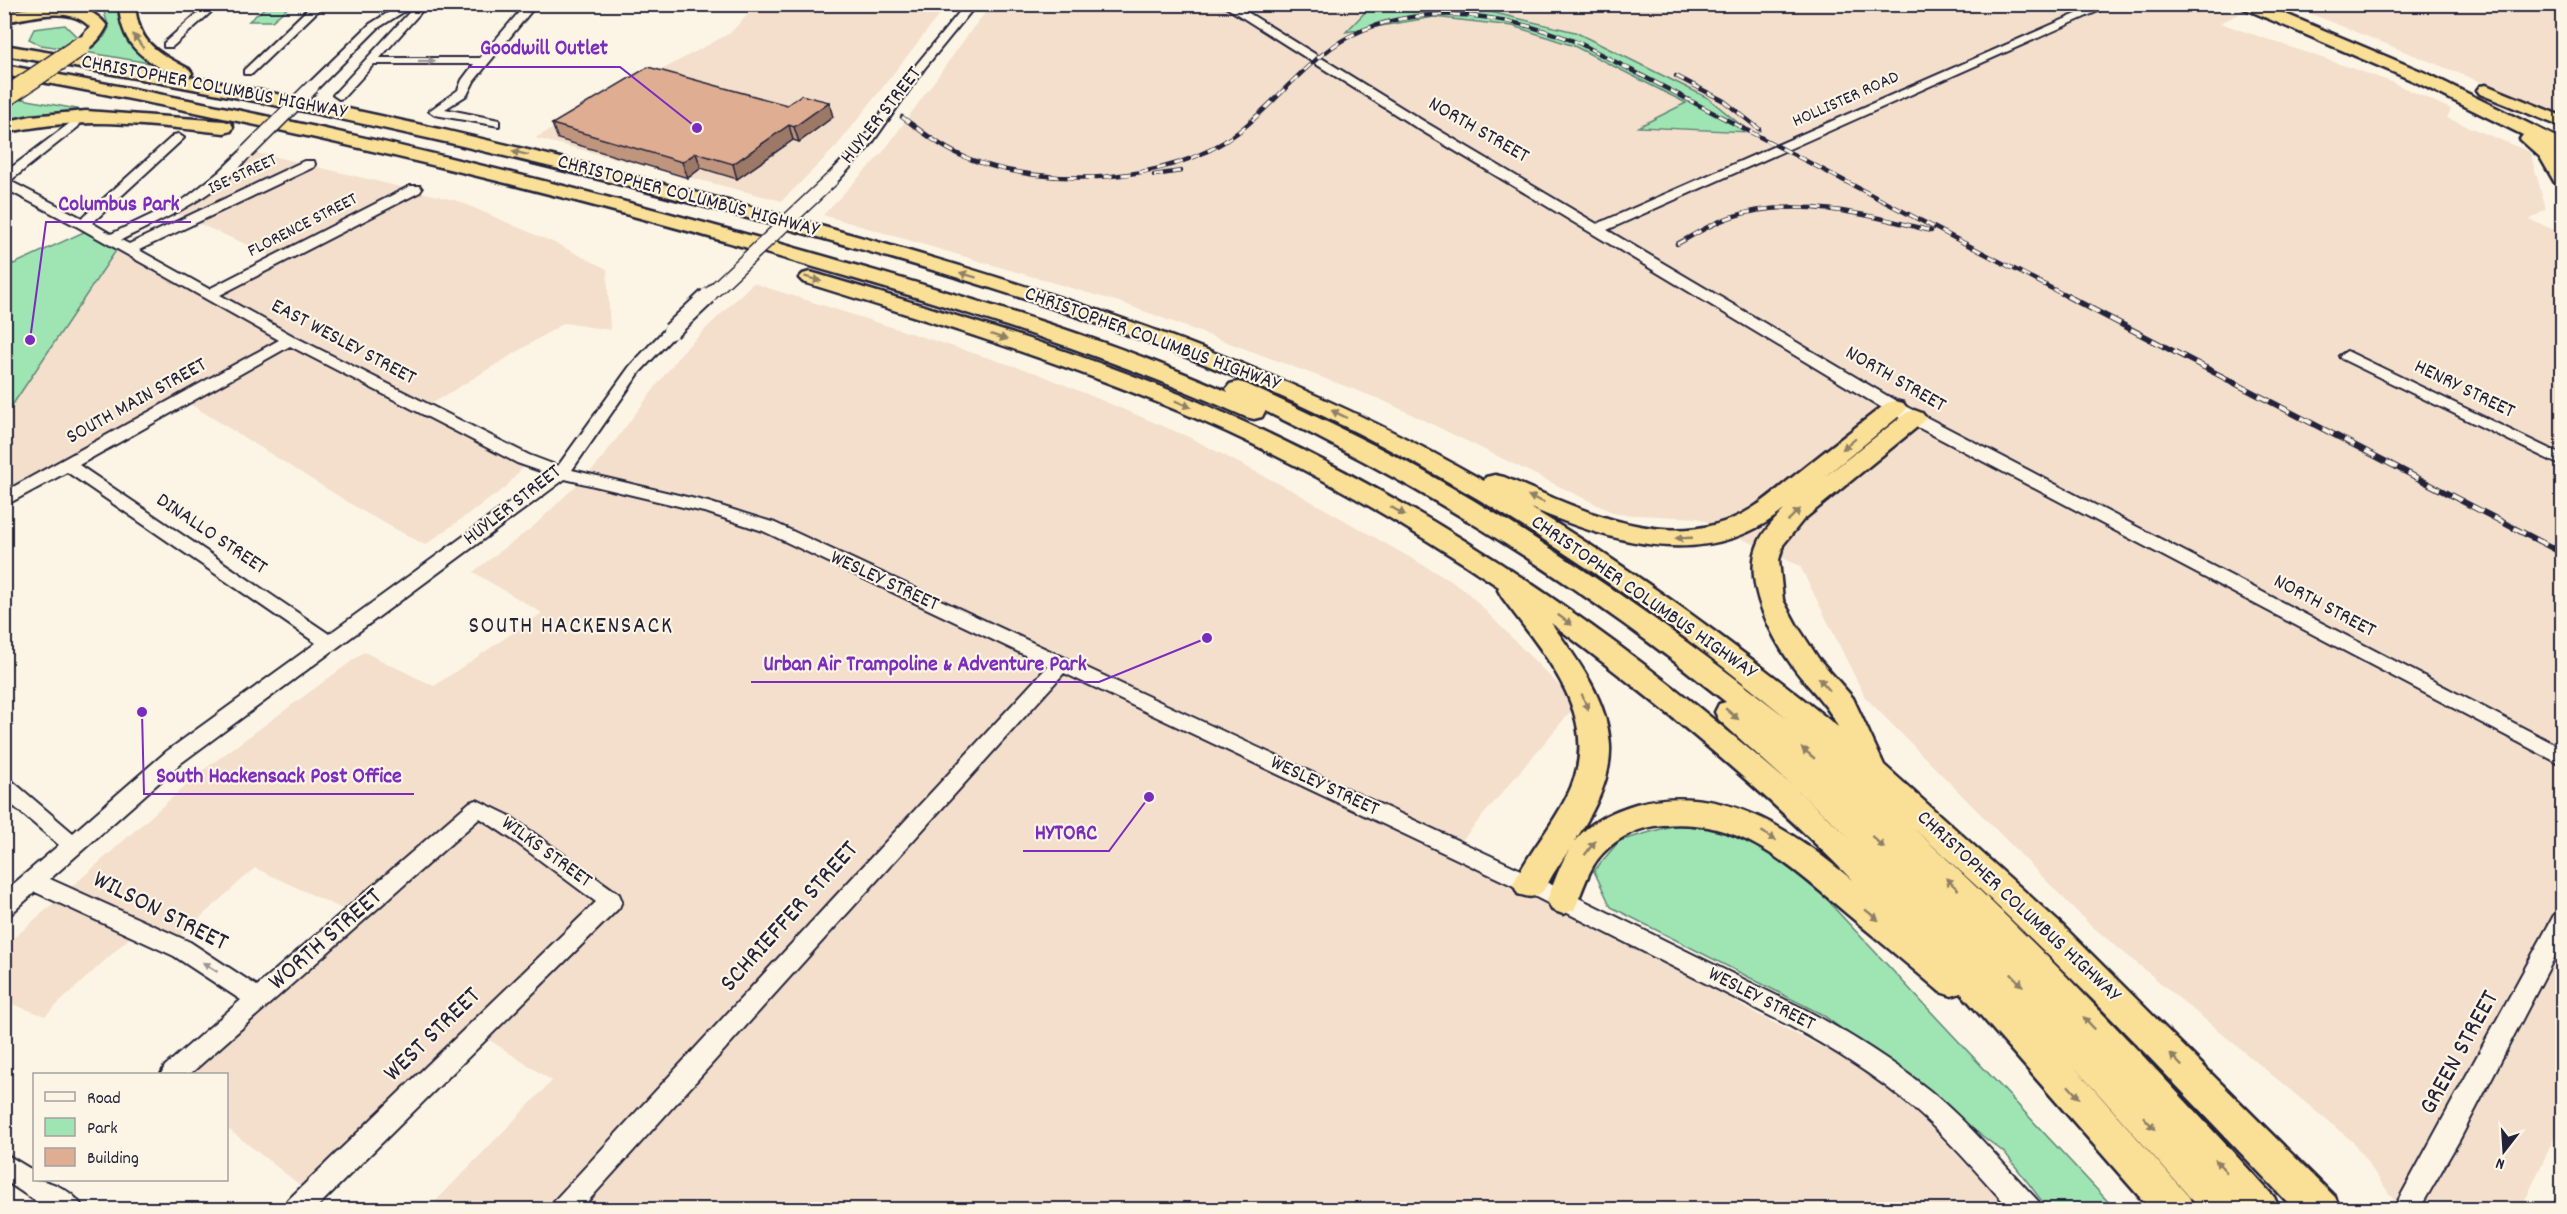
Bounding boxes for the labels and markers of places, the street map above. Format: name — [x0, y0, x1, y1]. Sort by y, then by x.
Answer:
callout: Goodwill Outlet — [468, 27, 620, 67]
callout: Columbus Park — [46, 182, 191, 222]
callout: Urban Air Trampoline & Adventure Park — [751, 642, 1099, 682]
callout: South Hackensack Post Office — [144, 754, 414, 794]
callout: HYTORC — [1023, 811, 1109, 851]

